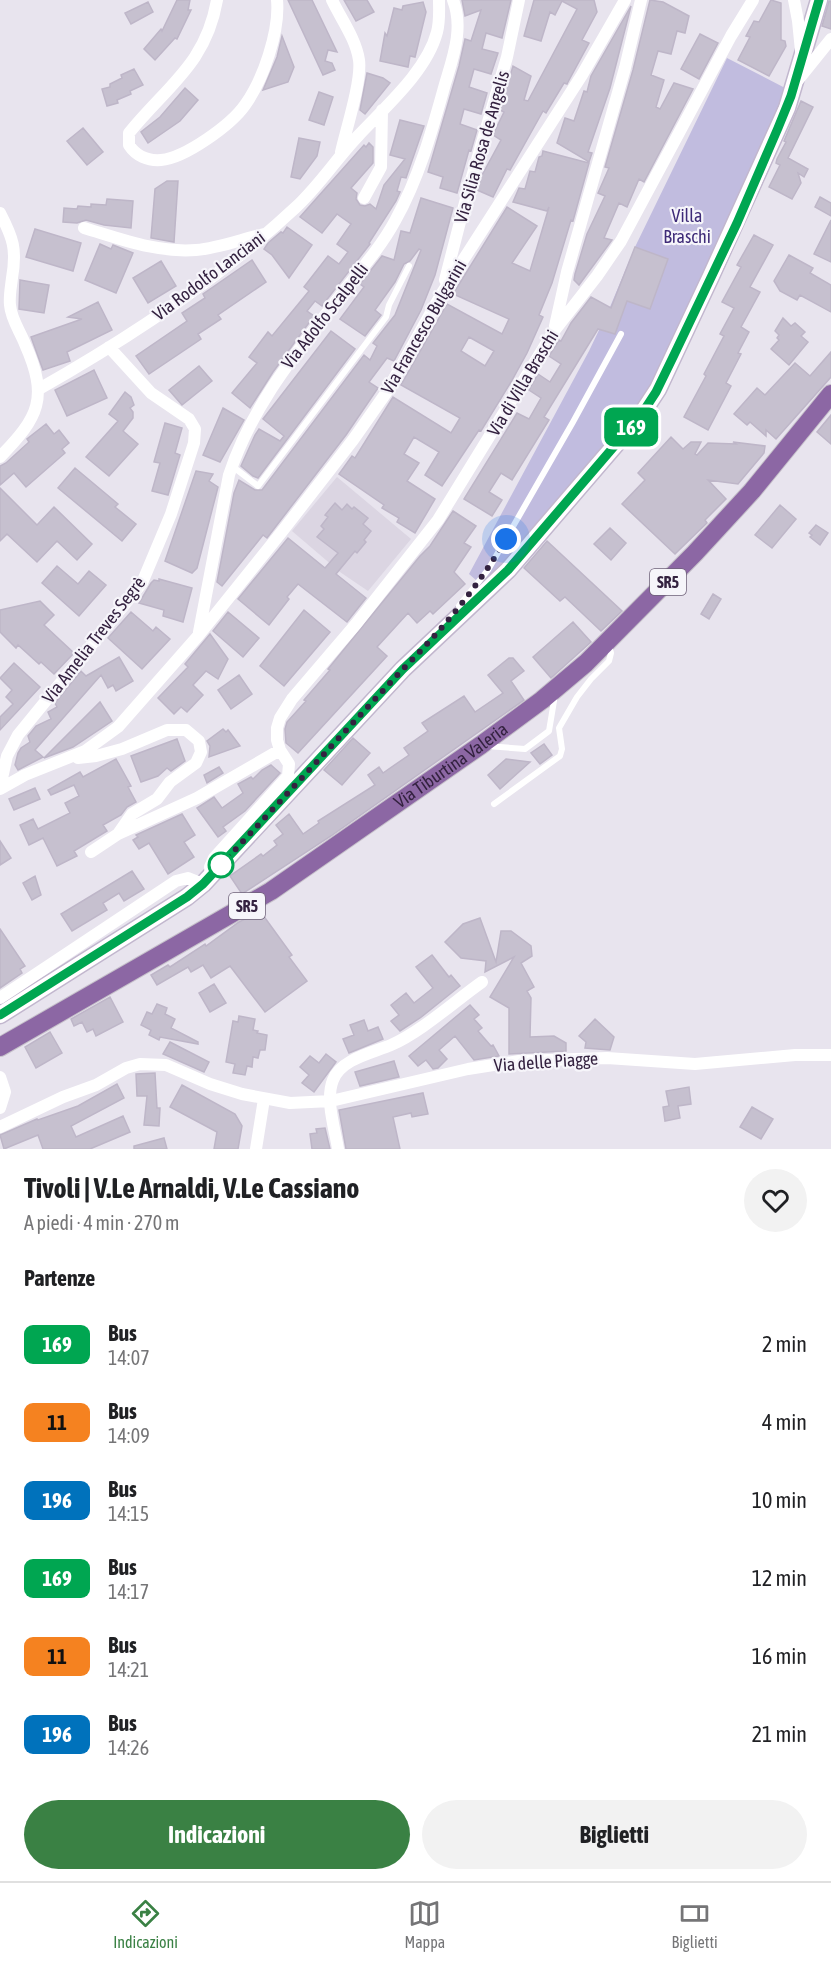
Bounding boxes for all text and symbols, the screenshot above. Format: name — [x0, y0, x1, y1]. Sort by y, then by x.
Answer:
street label: Via Silia Rosa de Angelis — [450, 68, 513, 225]
park label: Villa Braschi — [663, 205, 711, 247]
street label: Via Rodolfo Lanciani — [148, 227, 269, 325]
street label: Via Francesco Bulgarini — [377, 256, 470, 398]
street label: Via Adolfo Scalpelli — [277, 259, 372, 373]
street label: Via di Villa Braschi — [483, 326, 562, 440]
line badge: 169 — [596, 408, 666, 446]
text: 169 — [616, 415, 646, 439]
your location — [491, 524, 521, 554]
road number: SR5 — [650, 569, 686, 595]
street label: Via Amelia Treves Segrè — [38, 572, 150, 707]
street label: Via Tiburtina Valeria — [390, 718, 512, 812]
unlabelled marker — [208, 852, 234, 878]
road number: SR5 — [229, 893, 265, 919]
street label: Via delle Piagge — [493, 1047, 599, 1076]
button: heart — [744, 1169, 807, 1232]
text: Tivoli | V.Le Arnaldi, V.Le Cassiano — [24, 1172, 360, 1204]
text: A piedi · 4 min · 270 m — [24, 1211, 179, 1234]
text: Partenze — [24, 1265, 95, 1291]
text: Bus — [108, 1320, 137, 1346]
text: 2 min — [762, 1331, 807, 1357]
text: 169 — [42, 1332, 72, 1356]
text: 14:07 — [108, 1346, 150, 1369]
text: Bus — [108, 1398, 137, 1424]
text: 4 min — [762, 1409, 807, 1435]
text: 11 — [47, 1410, 67, 1434]
text: 14:09 — [108, 1424, 150, 1447]
text: Bus — [108, 1476, 137, 1502]
text: 10 min — [752, 1487, 807, 1513]
text: 196 — [42, 1488, 72, 1512]
text: 14:15 — [108, 1502, 149, 1525]
text: Bus — [108, 1554, 137, 1580]
text: 12 min — [752, 1565, 807, 1591]
text: 169 — [42, 1566, 72, 1590]
text: 14:17 — [108, 1580, 149, 1603]
text: Bus — [108, 1632, 137, 1658]
text: 16 min — [752, 1643, 807, 1669]
text: 11 — [47, 1644, 67, 1668]
text: 14:21 — [108, 1658, 149, 1681]
text: Bus — [108, 1710, 137, 1736]
text: 21 min — [752, 1721, 807, 1747]
text: 196 — [42, 1722, 72, 1746]
text: 14:26 — [108, 1736, 149, 1759]
button: Indicazioni — [24, 1800, 410, 1869]
button: Biglietti — [422, 1800, 807, 1869]
tab: Indicazioni — [113, 1897, 178, 1951]
tab: Mappa — [404, 1897, 445, 1951]
tab: Biglietti — [672, 1897, 718, 1951]

